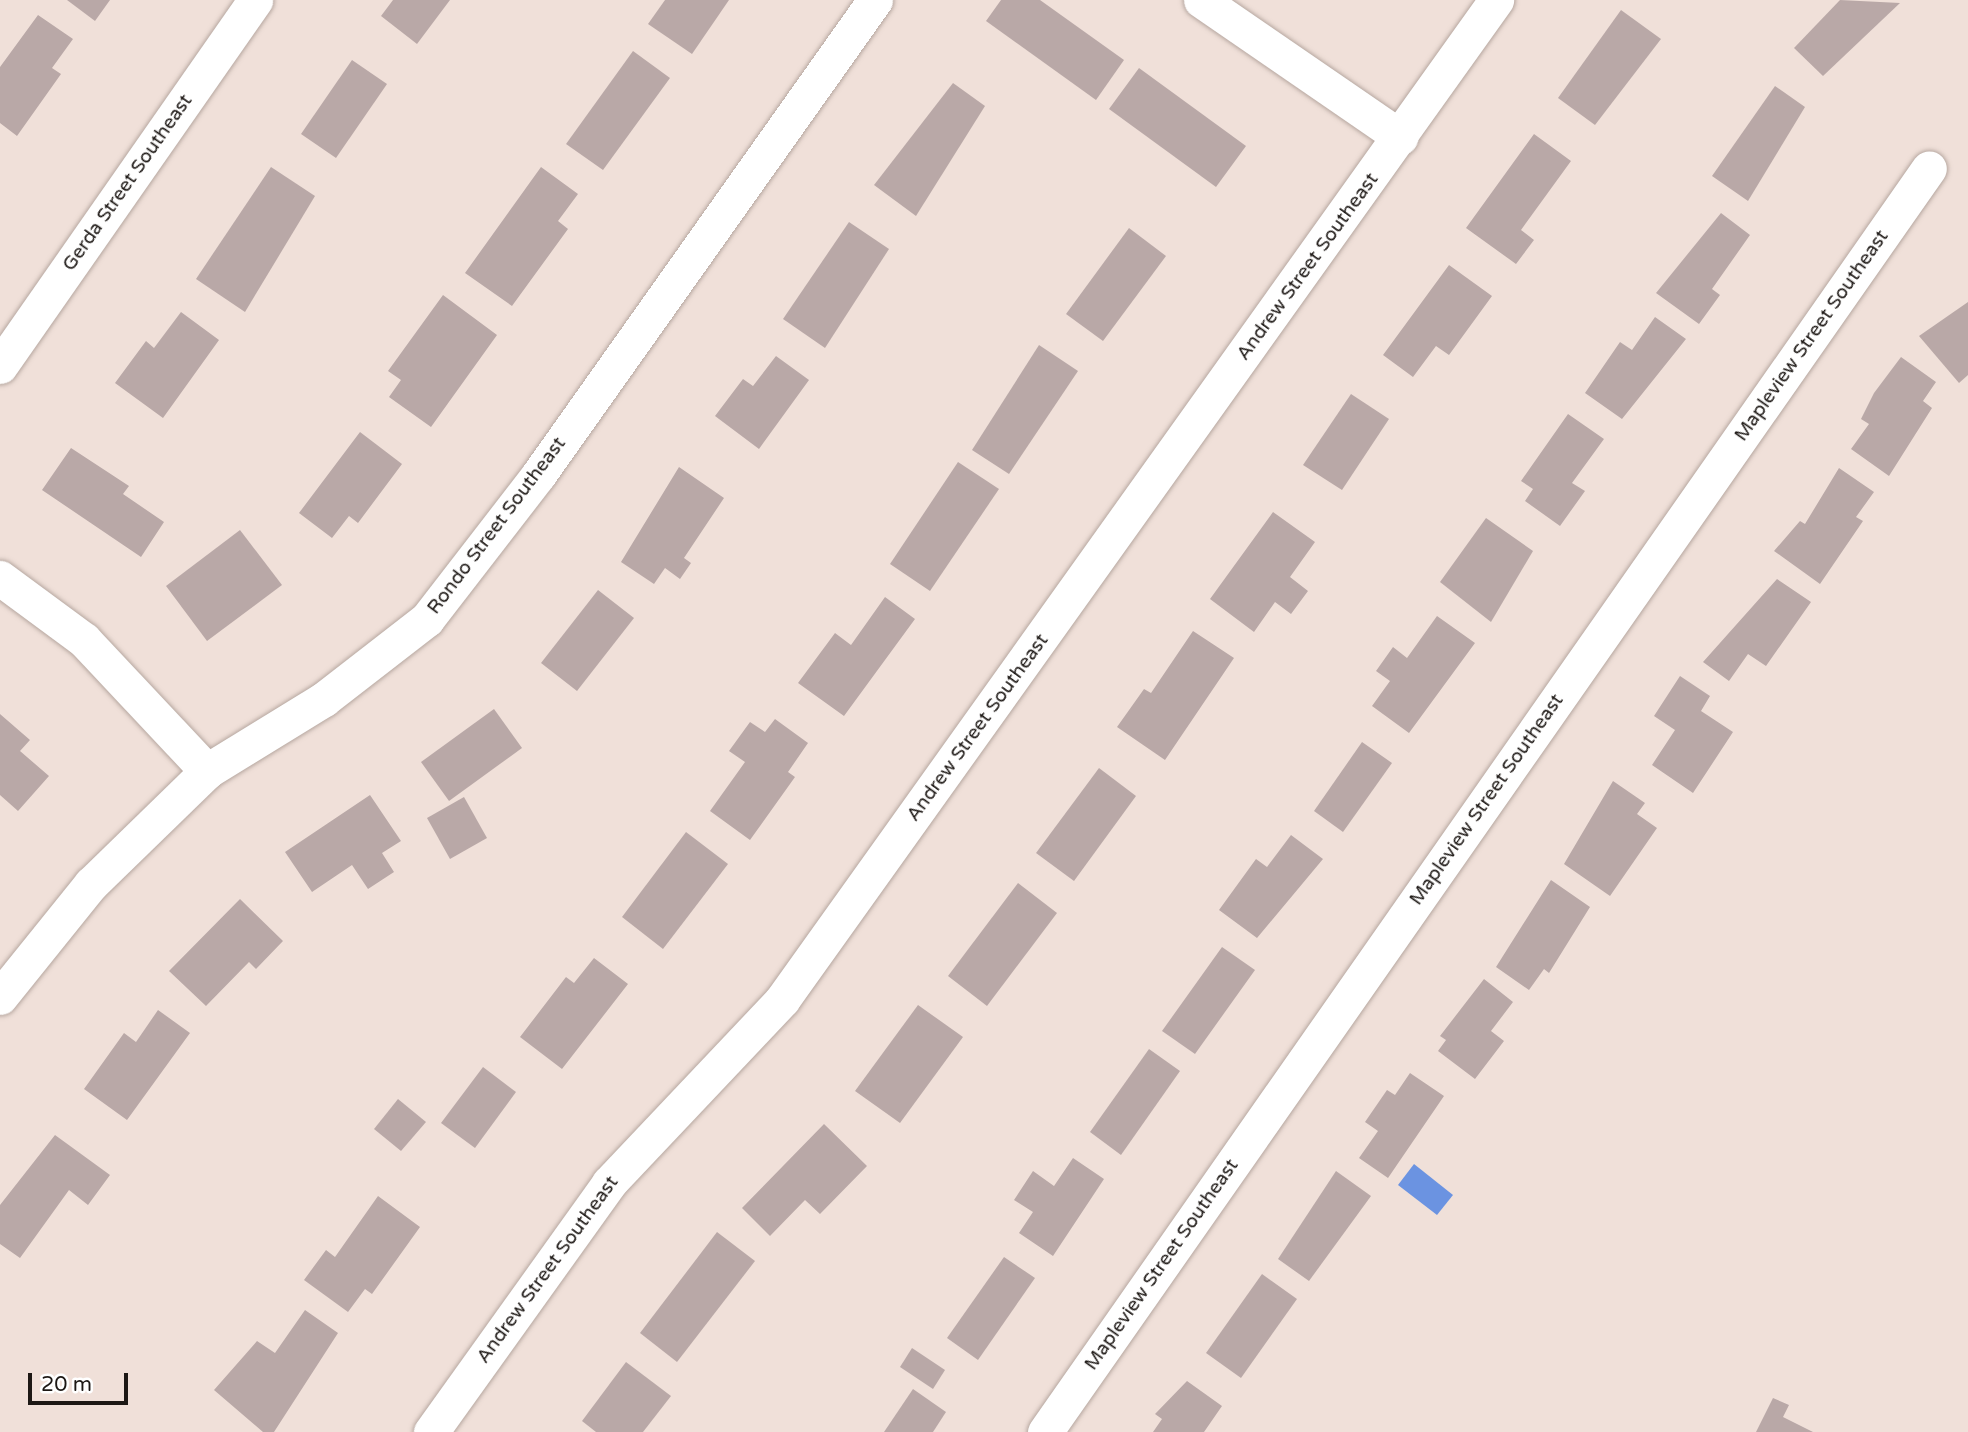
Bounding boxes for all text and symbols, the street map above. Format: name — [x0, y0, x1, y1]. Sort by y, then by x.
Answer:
street label: Gerda Street Southeast — [58, 90, 198, 276]
street label: Andrew Street Southeast — [1232, 169, 1384, 365]
street label: Mapleview Street Southeast — [1730, 226, 1894, 446]
street label: Rondo Street Southeast — [423, 433, 571, 619]
street label: Andrew Street Southeast — [902, 630, 1054, 826]
street label: Mapleview Street Southeast — [1405, 690, 1569, 910]
street label: Mapleview Street Southeast — [1080, 1155, 1244, 1375]
street label: Andrew Street Southeast — [472, 1172, 624, 1368]
scale bar — [32, 1358, 131, 1402]
text: 20 m — [41, 1372, 92, 1397]

